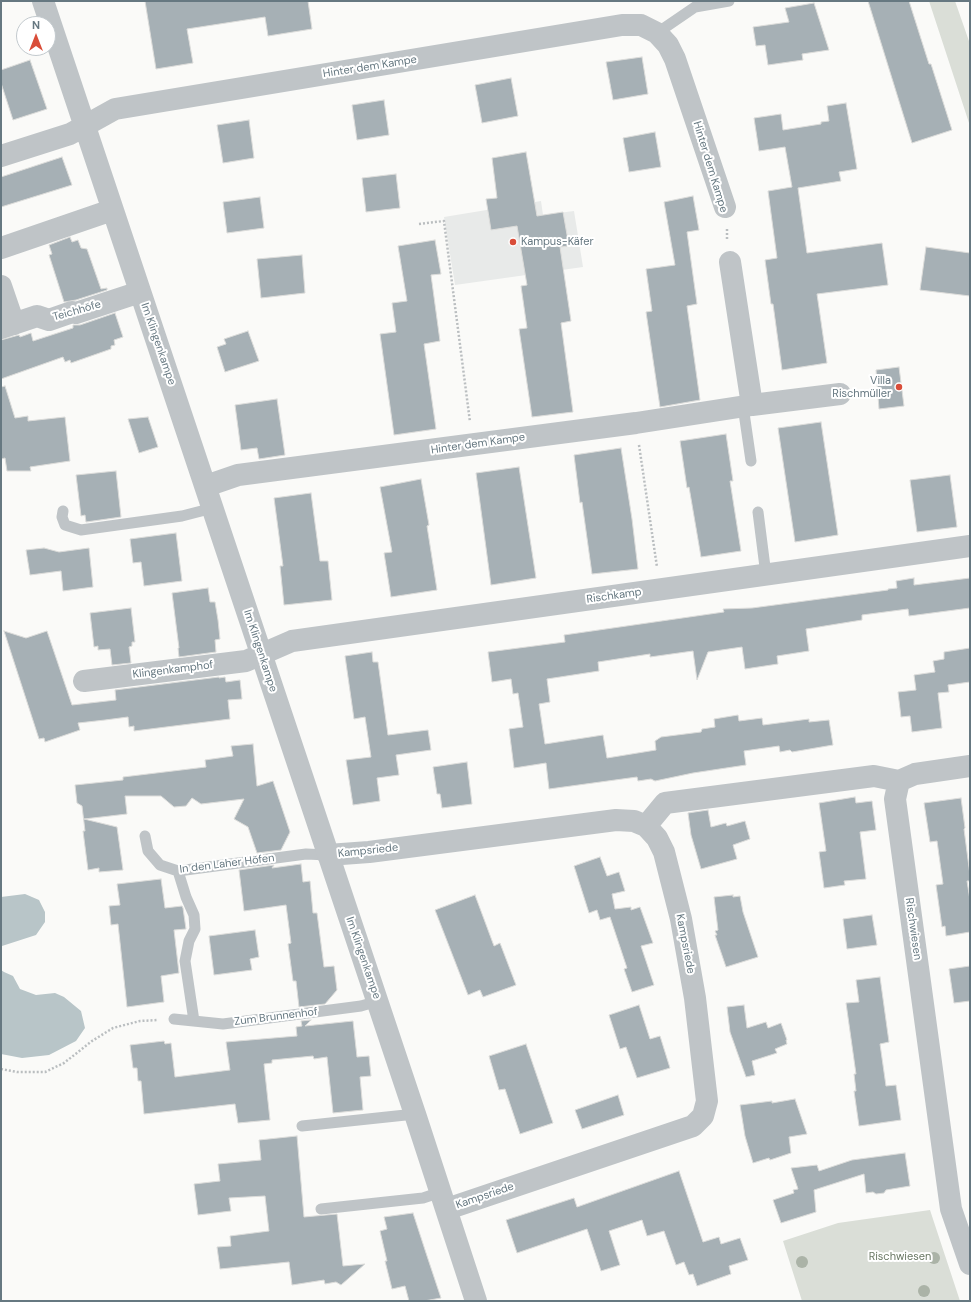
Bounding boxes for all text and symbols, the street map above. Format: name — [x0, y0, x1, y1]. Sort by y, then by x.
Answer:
north arrow — [16, 16, 56, 56]
text: N — [32, 18, 40, 32]
street label: Hinter dem Kampe — [322, 53, 418, 81]
street label: Hinter dem Kampe — [690, 120, 730, 214]
place label: Kampus-Käfer — [521, 235, 594, 249]
marker: Kampus-Käfer — [508, 237, 518, 247]
street label: Teichhöfe — [51, 298, 103, 324]
street label: Im Klingenkampe — [138, 301, 178, 387]
place label: Villa Rischmüller — [832, 374, 891, 400]
marker: Villa Rischmüller — [894, 382, 904, 392]
street label: Hinter dem Kampe — [430, 431, 526, 457]
street label: Rischkamp — [586, 586, 642, 606]
street label: Im Klingenkampe — [240, 608, 280, 694]
street label: Klingenkamphof — [132, 659, 214, 681]
street label: Kampsriede — [337, 841, 399, 861]
street label: In den Laher Höfen — [179, 852, 275, 876]
street label: Rischwiesen — [902, 897, 924, 961]
street label: Kampsriede — [673, 913, 697, 975]
street label: Im Klingenkampe — [343, 915, 383, 1001]
street label: Zum Brunnenhof — [234, 1005, 318, 1029]
street label: Kampsriede — [454, 1180, 516, 1212]
park label: Rischwiesen — [869, 1250, 931, 1264]

